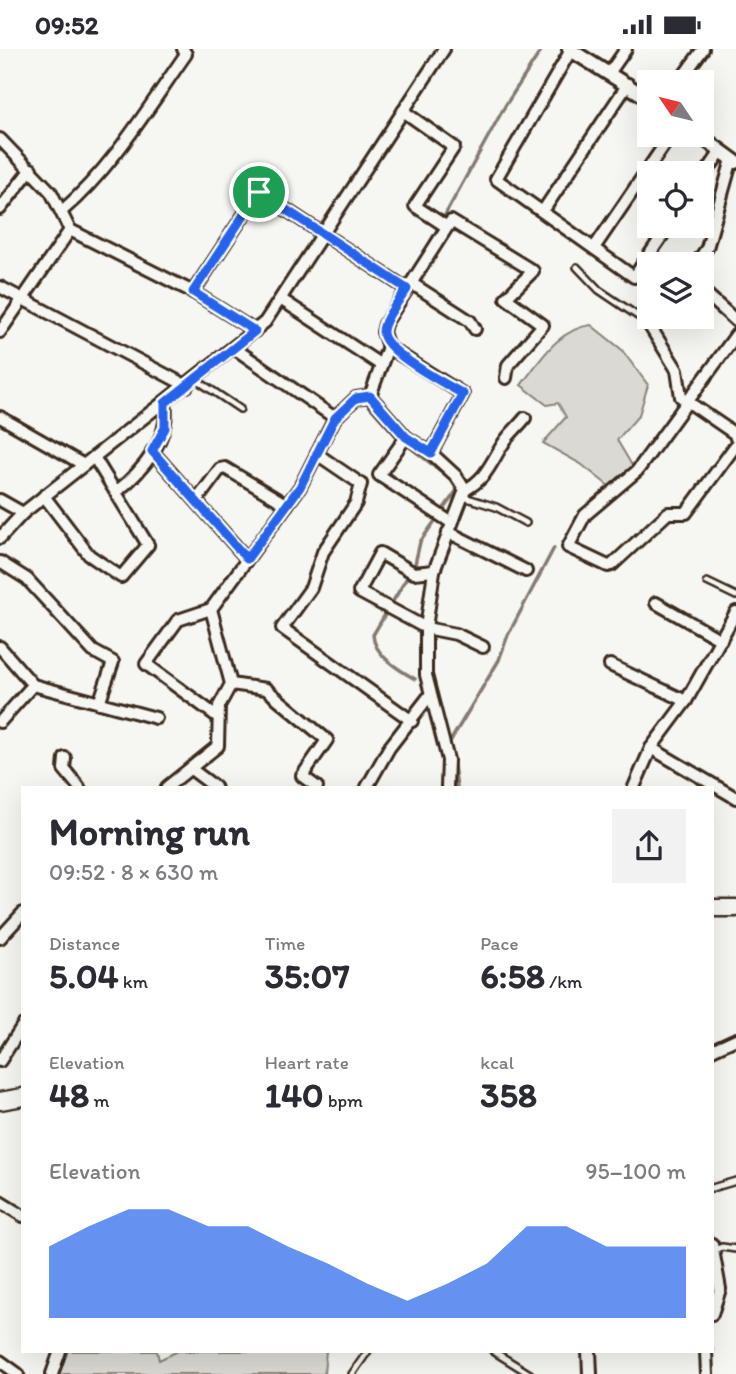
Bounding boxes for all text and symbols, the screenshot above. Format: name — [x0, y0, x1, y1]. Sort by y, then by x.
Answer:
text: 09:52 — [35, 9, 98, 41]
north arrow — [637, 70, 714, 147]
map controls — [637, 70, 714, 329]
button: locate — [637, 161, 714, 238]
pin — [229, 162, 289, 222]
icon: arrive — [240, 173, 278, 211]
button: layers — [637, 252, 714, 329]
text: Morning run — [49, 809, 250, 855]
button: share — [612, 809, 686, 883]
text: 09:52 · 8 × 630 m — [49, 858, 218, 886]
text: Distance — [49, 932, 120, 955]
text: Time — [265, 932, 305, 955]
text: Pace — [480, 932, 518, 955]
text: 5.04 — [49, 955, 119, 997]
text: 35:07 — [265, 955, 350, 997]
text: 6:58 — [480, 955, 545, 997]
text: km — [119, 970, 148, 993]
text: /km — [545, 970, 582, 993]
text: Elevation — [49, 1051, 125, 1074]
text: Heart rate — [265, 1051, 349, 1074]
text: kcal — [480, 1051, 514, 1074]
text: 48 — [49, 1074, 89, 1116]
text: 140 — [265, 1074, 324, 1116]
text: 358 — [480, 1074, 537, 1116]
text: m — [89, 1089, 109, 1112]
text: bpm — [324, 1089, 363, 1112]
text: Elevation — [49, 1157, 140, 1185]
text: 95–100 m — [586, 1157, 686, 1185]

